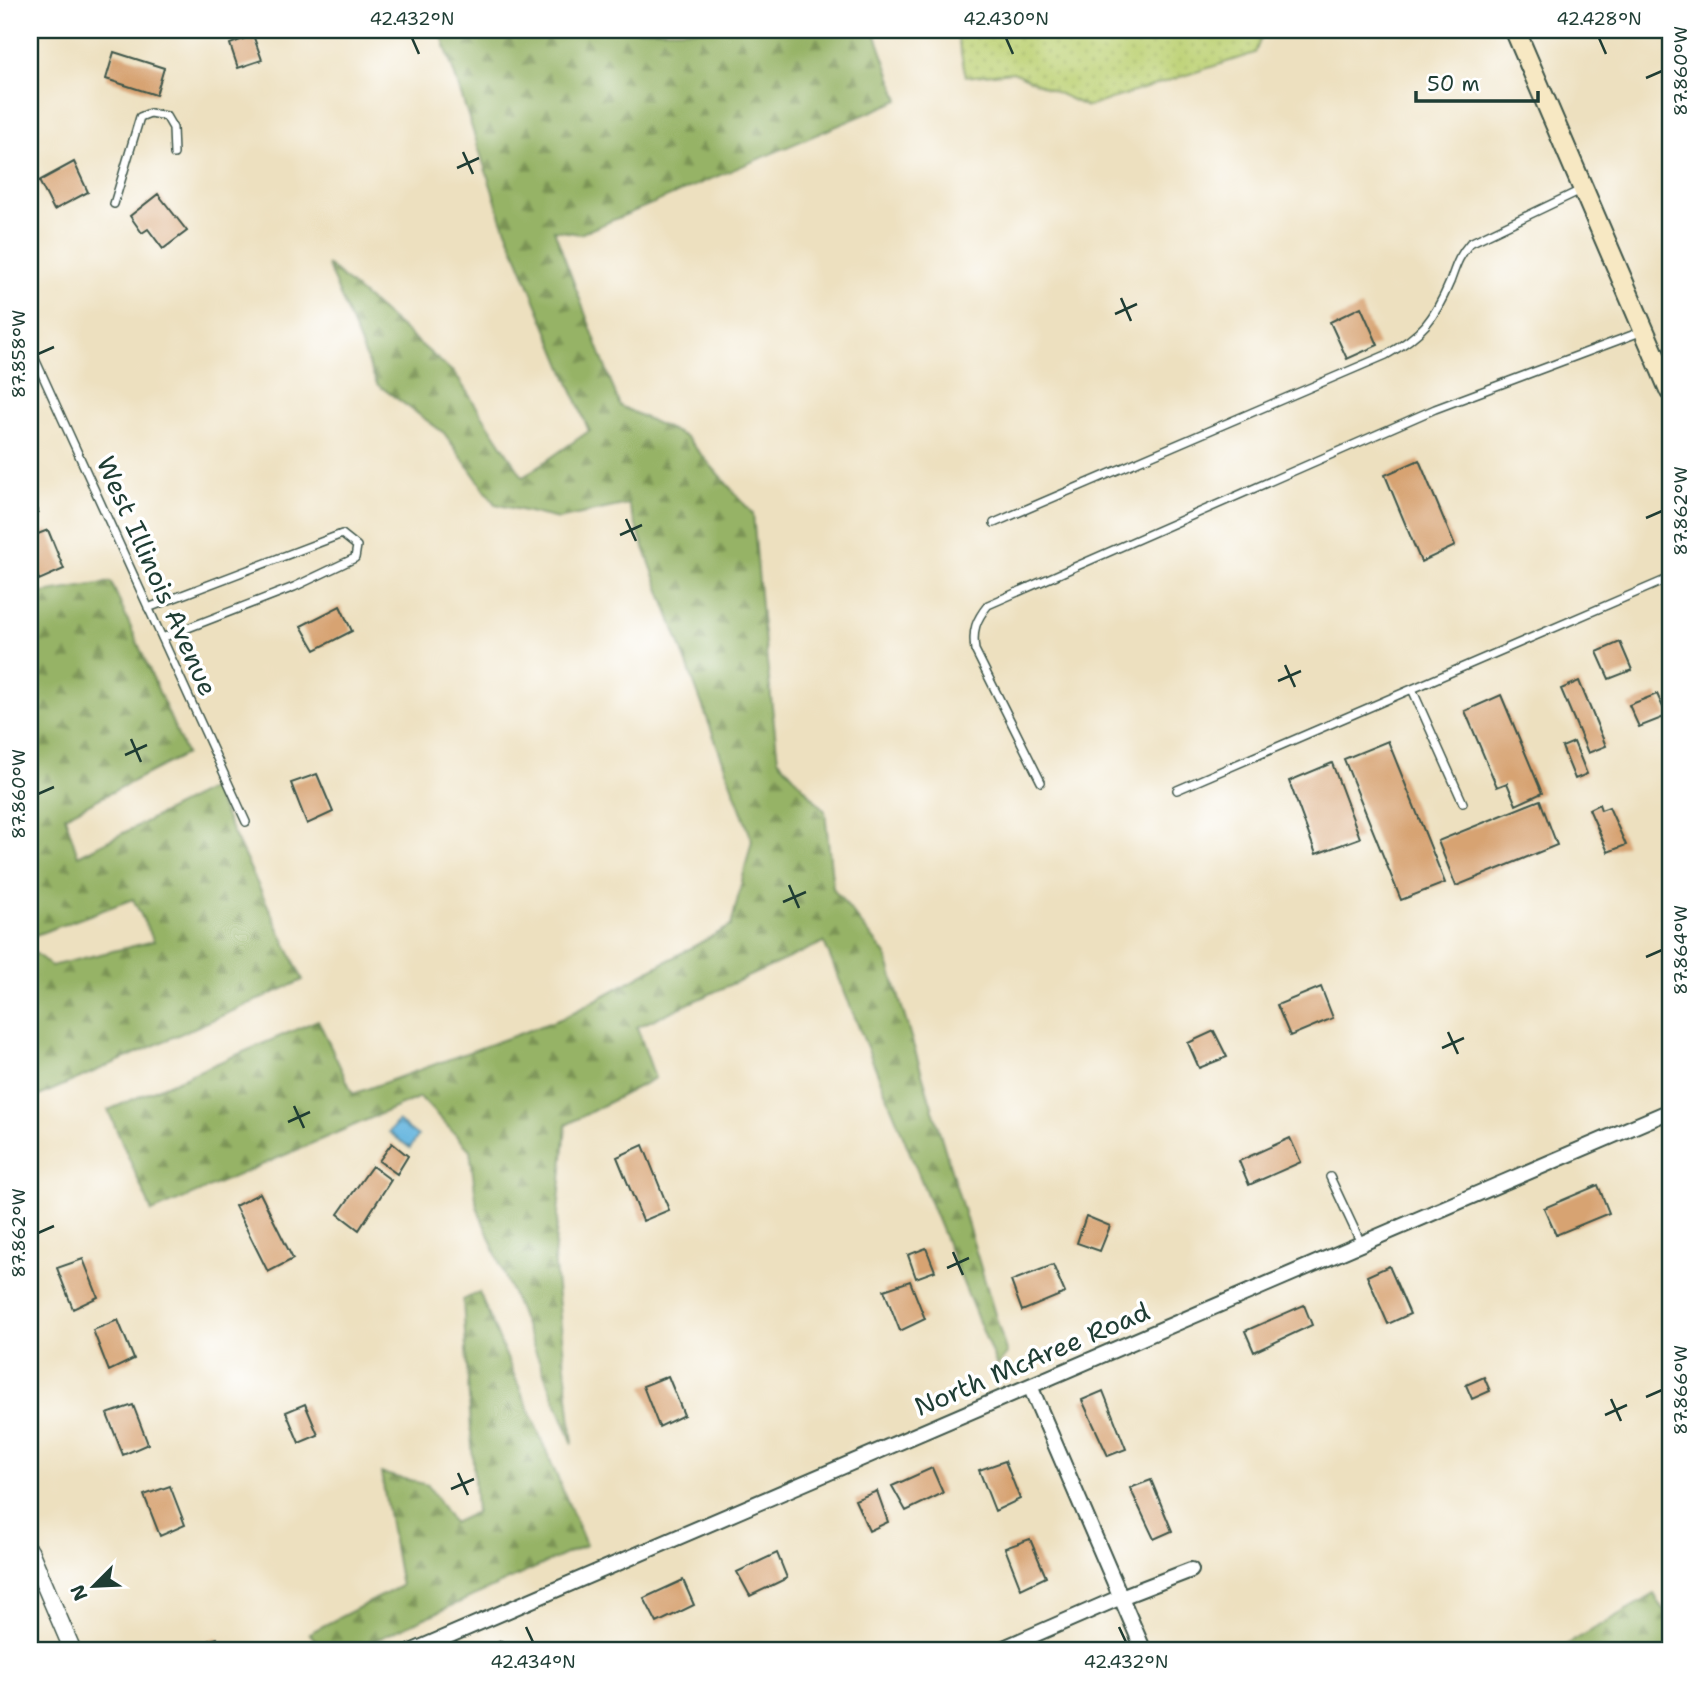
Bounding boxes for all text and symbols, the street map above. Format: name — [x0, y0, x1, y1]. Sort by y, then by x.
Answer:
text: 42.432°N — [369, 7, 455, 31]
text: 42.430°N — [963, 7, 1049, 31]
text: 42.428°N — [1556, 7, 1642, 31]
text: 87.860°W — [1669, 26, 1693, 116]
scale bar — [1416, 60, 1539, 104]
text: 50 m — [1427, 70, 1480, 98]
text: 87.858°W — [7, 310, 31, 398]
street label: West Illinois Avenue — [89, 450, 226, 701]
text: 87.862°W — [1669, 466, 1693, 556]
text: 87.860°W — [7, 749, 31, 839]
text: 87.864°W — [1669, 905, 1693, 995]
text: 87.862°W — [7, 1188, 31, 1278]
street label: North McAree Road — [909, 1293, 1155, 1424]
text: 87.866°W — [1669, 1345, 1693, 1435]
north arrow — [60, 1552, 130, 1622]
text: N — [64, 1581, 93, 1605]
text: 42.434°N — [490, 1650, 576, 1674]
text: 42.432°N — [1083, 1650, 1169, 1674]

